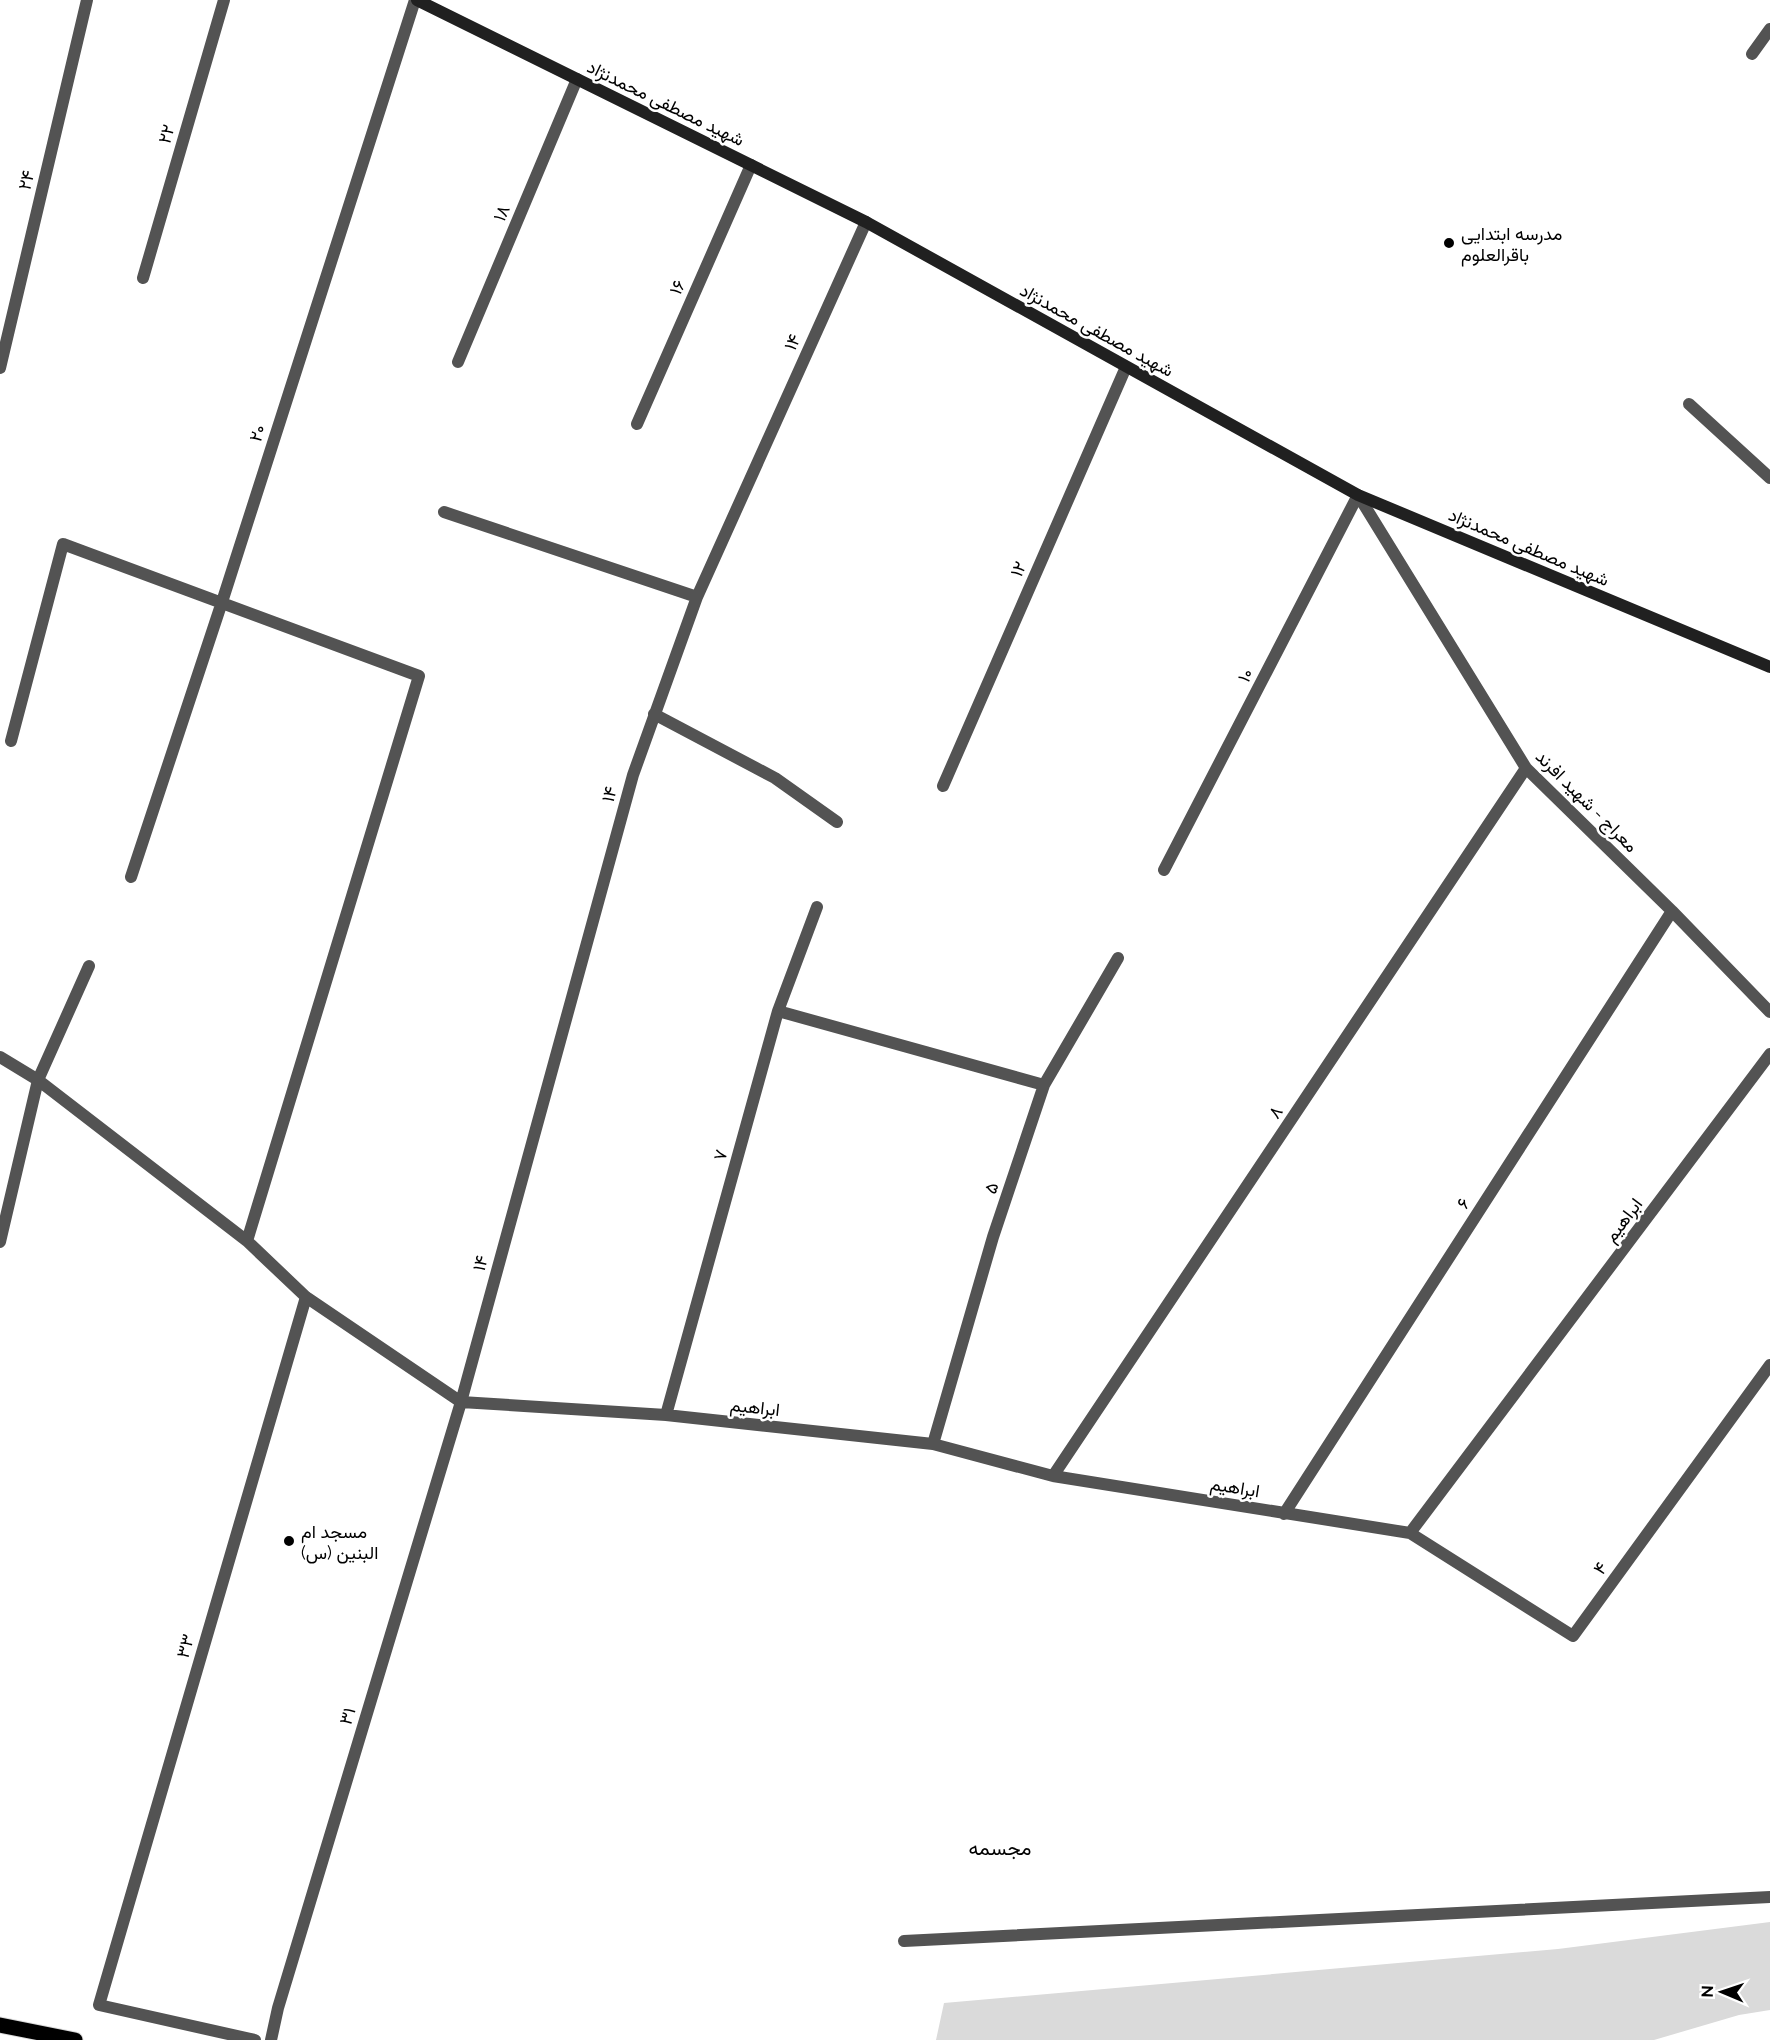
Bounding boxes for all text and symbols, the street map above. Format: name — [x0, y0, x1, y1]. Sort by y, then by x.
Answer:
street label: شهید مصطفی محمدنژاد — [584, 56, 748, 151]
street label: ۲۲ — [153, 122, 179, 146]
street label: ۲۴ — [14, 168, 38, 192]
street label: ۱۸ — [488, 202, 514, 224]
place label: مدرسه ابتدایی باقرالعلوم — [1461, 223, 1562, 267]
marker: مدرسه ابتدایی باقرالعلوم — [1442, 236, 1456, 250]
street label: ۱۶ — [665, 276, 690, 298]
street label: شهید مصطفی محمدنژاد — [1016, 279, 1177, 382]
street label: ۱۴ — [779, 331, 805, 353]
street label: ۲۰ — [244, 422, 270, 444]
street label: شهید مصطفی محمدنژاد — [1445, 504, 1612, 591]
street label: ۱۲ — [1005, 558, 1031, 580]
street label: ۱۰ — [1233, 665, 1257, 685]
street label: معراج - شهید افرند — [1530, 746, 1642, 858]
street label: ۱۴ — [597, 784, 621, 804]
street label: ۸ — [1263, 1102, 1287, 1122]
street label: ۷ — [708, 1147, 732, 1163]
street label: ۵ — [979, 1180, 1003, 1196]
street label: ۶ — [1452, 1193, 1474, 1212]
street label: ابراهیم — [1600, 1194, 1648, 1247]
street label: ۱۴ — [468, 1253, 492, 1273]
street label: ابراهیم — [729, 1394, 781, 1422]
street label: ابراهیم — [1208, 1473, 1261, 1503]
place label: مسجد ام البنین (س) — [301, 1521, 378, 1564]
marker: مسجد ام البنین (س) — [282, 1534, 296, 1548]
street label: ۴ — [1588, 1558, 1612, 1578]
street label: ۳۳ — [172, 1632, 198, 1660]
street label: ۳۱ — [334, 1705, 360, 1727]
district label: مجسمه — [968, 1836, 1032, 1860]
north arrow — [1692, 1962, 1752, 2022]
text: N — [1698, 1985, 1717, 1998]

